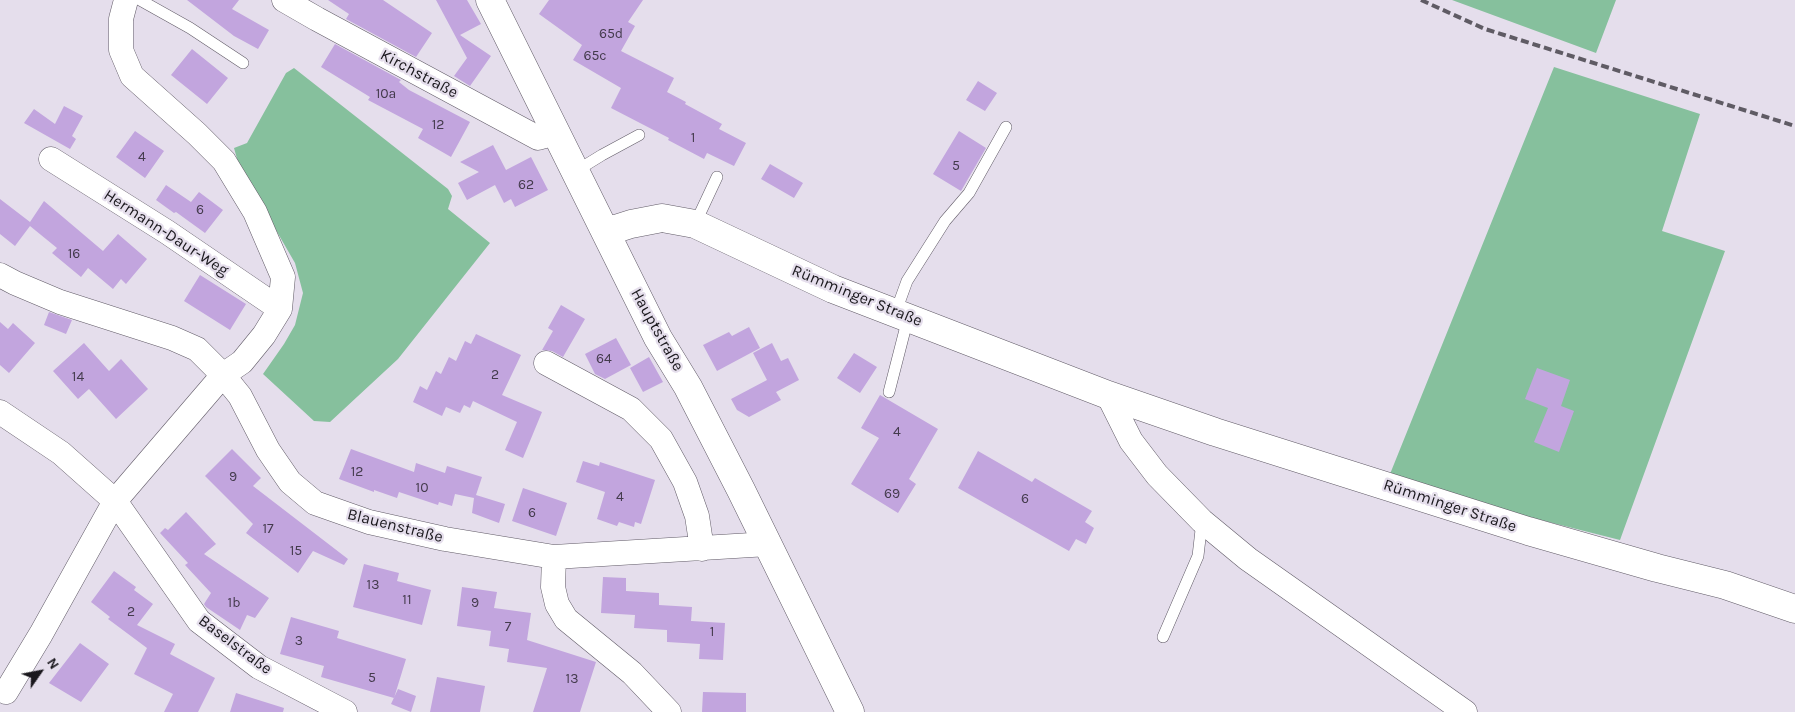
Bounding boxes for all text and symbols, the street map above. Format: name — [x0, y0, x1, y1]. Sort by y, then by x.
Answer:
house number: 65d — [599, 26, 623, 42]
street label: Kirchstraße — [377, 46, 461, 102]
house number: 65c — [583, 48, 607, 64]
house number: 10a — [376, 86, 396, 102]
house number: 12 — [432, 117, 444, 133]
house number: 1 — [691, 130, 695, 146]
house number: 4 — [138, 149, 146, 165]
house number: 5 — [952, 158, 960, 174]
house number: 62 — [518, 177, 534, 193]
street label: Hermann-Daur-Weg — [100, 186, 232, 280]
house number: 6 — [196, 202, 204, 218]
house number: 16 — [68, 246, 80, 262]
street label: Rümminger Straße — [789, 261, 925, 331]
street label: Hauptstraße — [626, 285, 688, 375]
house number: 64 — [596, 351, 612, 367]
house number: 2 — [491, 367, 499, 383]
house number: 14 — [72, 369, 84, 385]
house number: 4 — [893, 424, 901, 440]
house number: 12 — [351, 464, 363, 480]
house number: 9 — [229, 469, 237, 485]
street label: Rümminger Straße — [1381, 475, 1519, 537]
house number: 10 — [416, 480, 428, 496]
house number: 69 — [884, 486, 900, 502]
house number: 4 — [616, 489, 624, 505]
house number: 6 — [1021, 491, 1029, 507]
street label: Blauenstraße — [345, 505, 445, 547]
house number: 6 — [528, 505, 536, 521]
house number: 17 — [262, 521, 274, 537]
house number: 15 — [290, 543, 302, 559]
house number: 13 — [367, 577, 379, 593]
house number: 11 — [402, 592, 412, 608]
house number: 1b — [228, 595, 240, 611]
house number: 9 — [471, 595, 479, 611]
house number: 2 — [127, 604, 135, 620]
street label: Baselstraße — [195, 611, 275, 679]
house number: 7 — [505, 619, 511, 635]
house number: 1 — [710, 624, 714, 640]
house number: 3 — [295, 633, 303, 649]
north arrow — [15, 647, 65, 697]
text: N — [43, 655, 63, 672]
house number: 5 — [368, 670, 376, 686]
house number: 13 — [566, 671, 578, 687]

